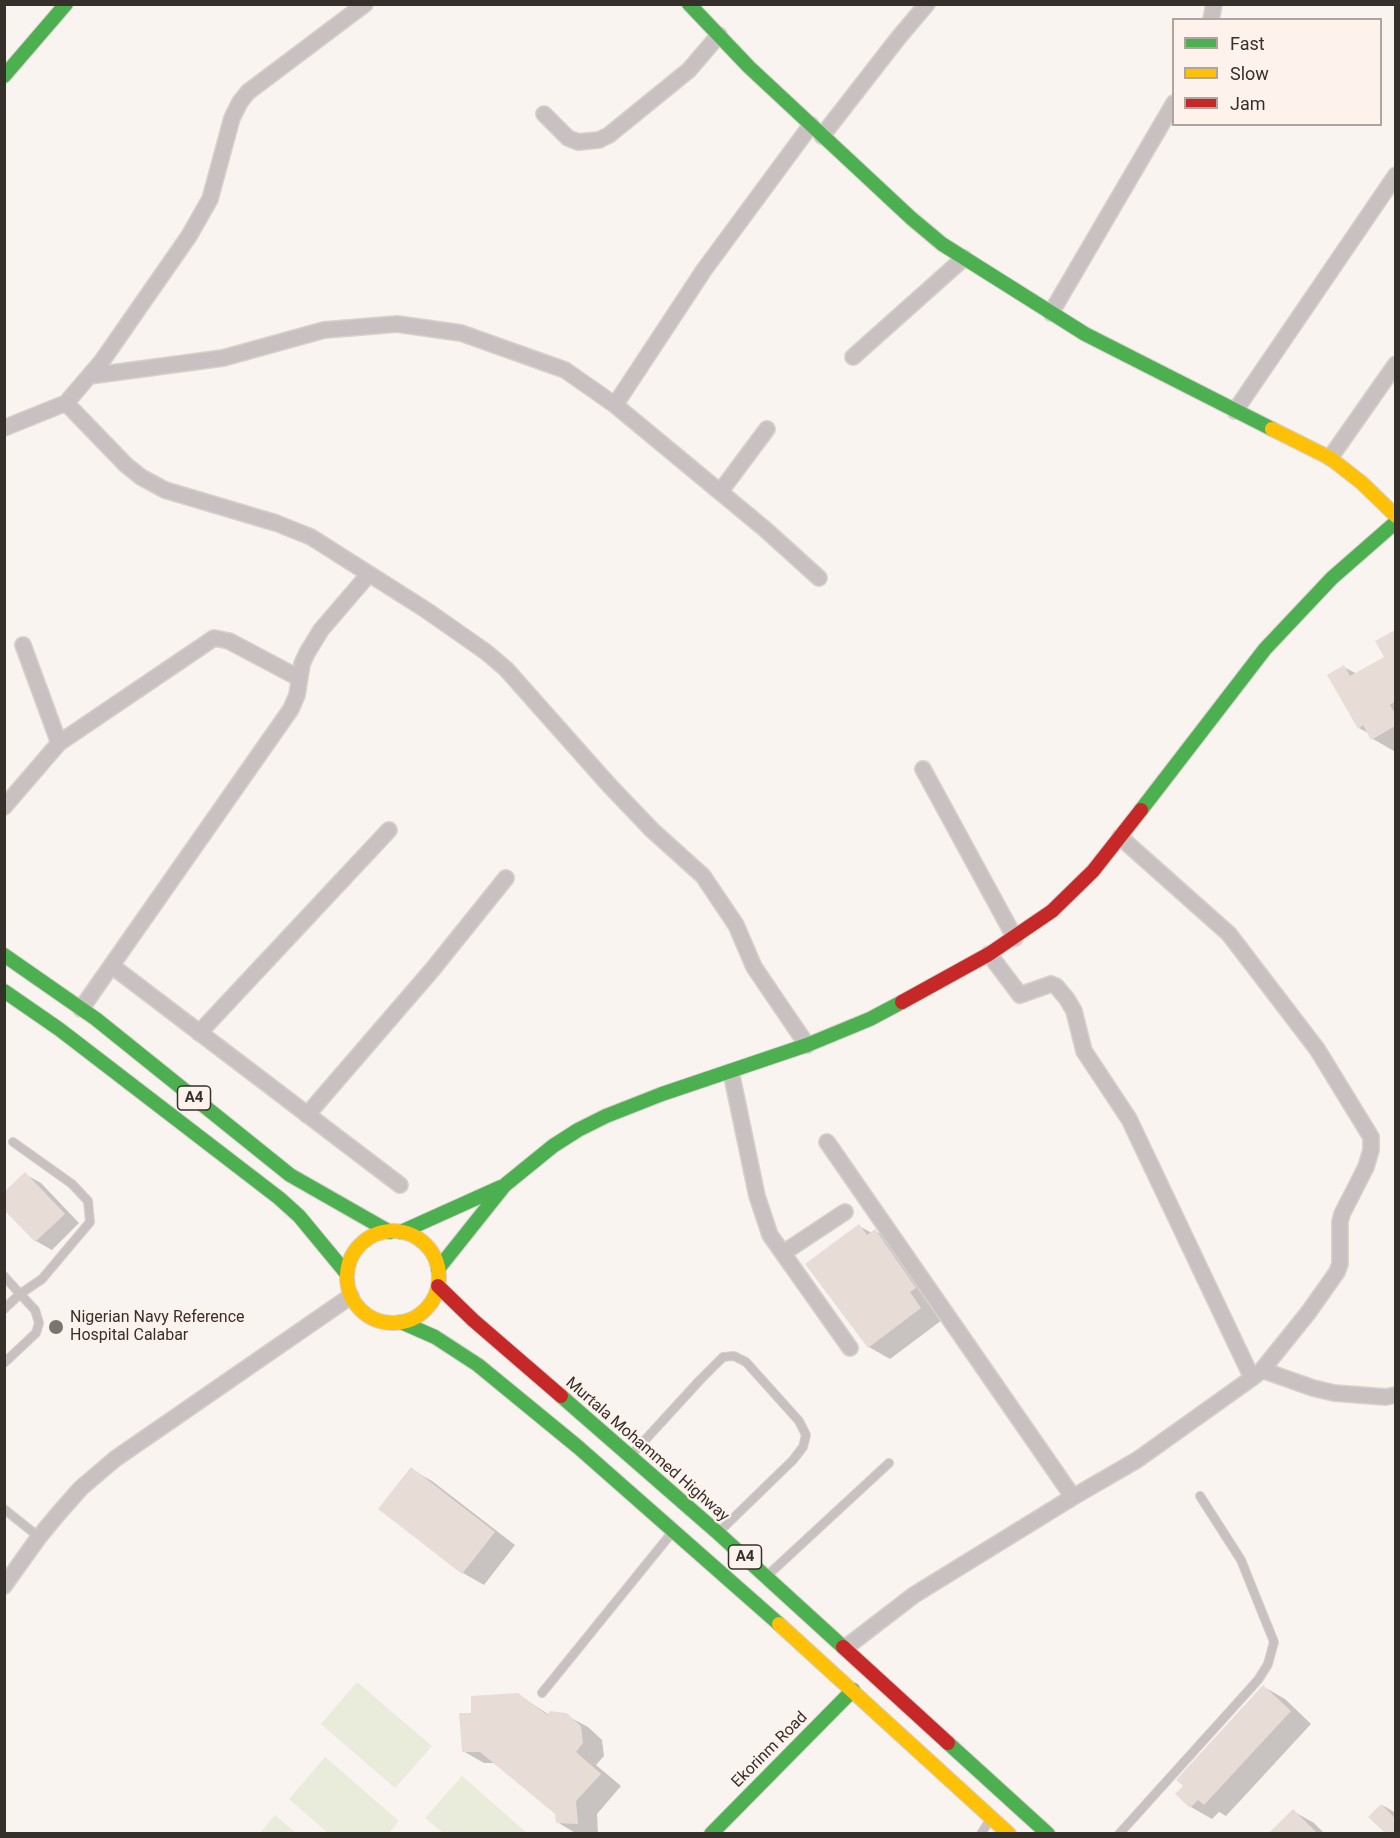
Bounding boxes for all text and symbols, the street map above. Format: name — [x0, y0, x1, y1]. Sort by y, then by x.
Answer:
legend — [1172, 18, 1382, 126]
text: Fast — [1230, 33, 1265, 54]
text: Slow — [1230, 63, 1269, 84]
text: Jam — [1230, 93, 1266, 114]
road number: A4 — [178, 1086, 210, 1110]
place label: Nigerian Navy Reference Hospital Calabar — [70, 1308, 245, 1346]
marker: Nigerian Navy Reference Hospital Calabar — [47, 1318, 65, 1336]
street label: Murtala Mohammed Highway — [561, 1374, 733, 1526]
road number: A4 — [728, 1545, 762, 1569]
street label: Ekorinm Road — [728, 1708, 812, 1792]

